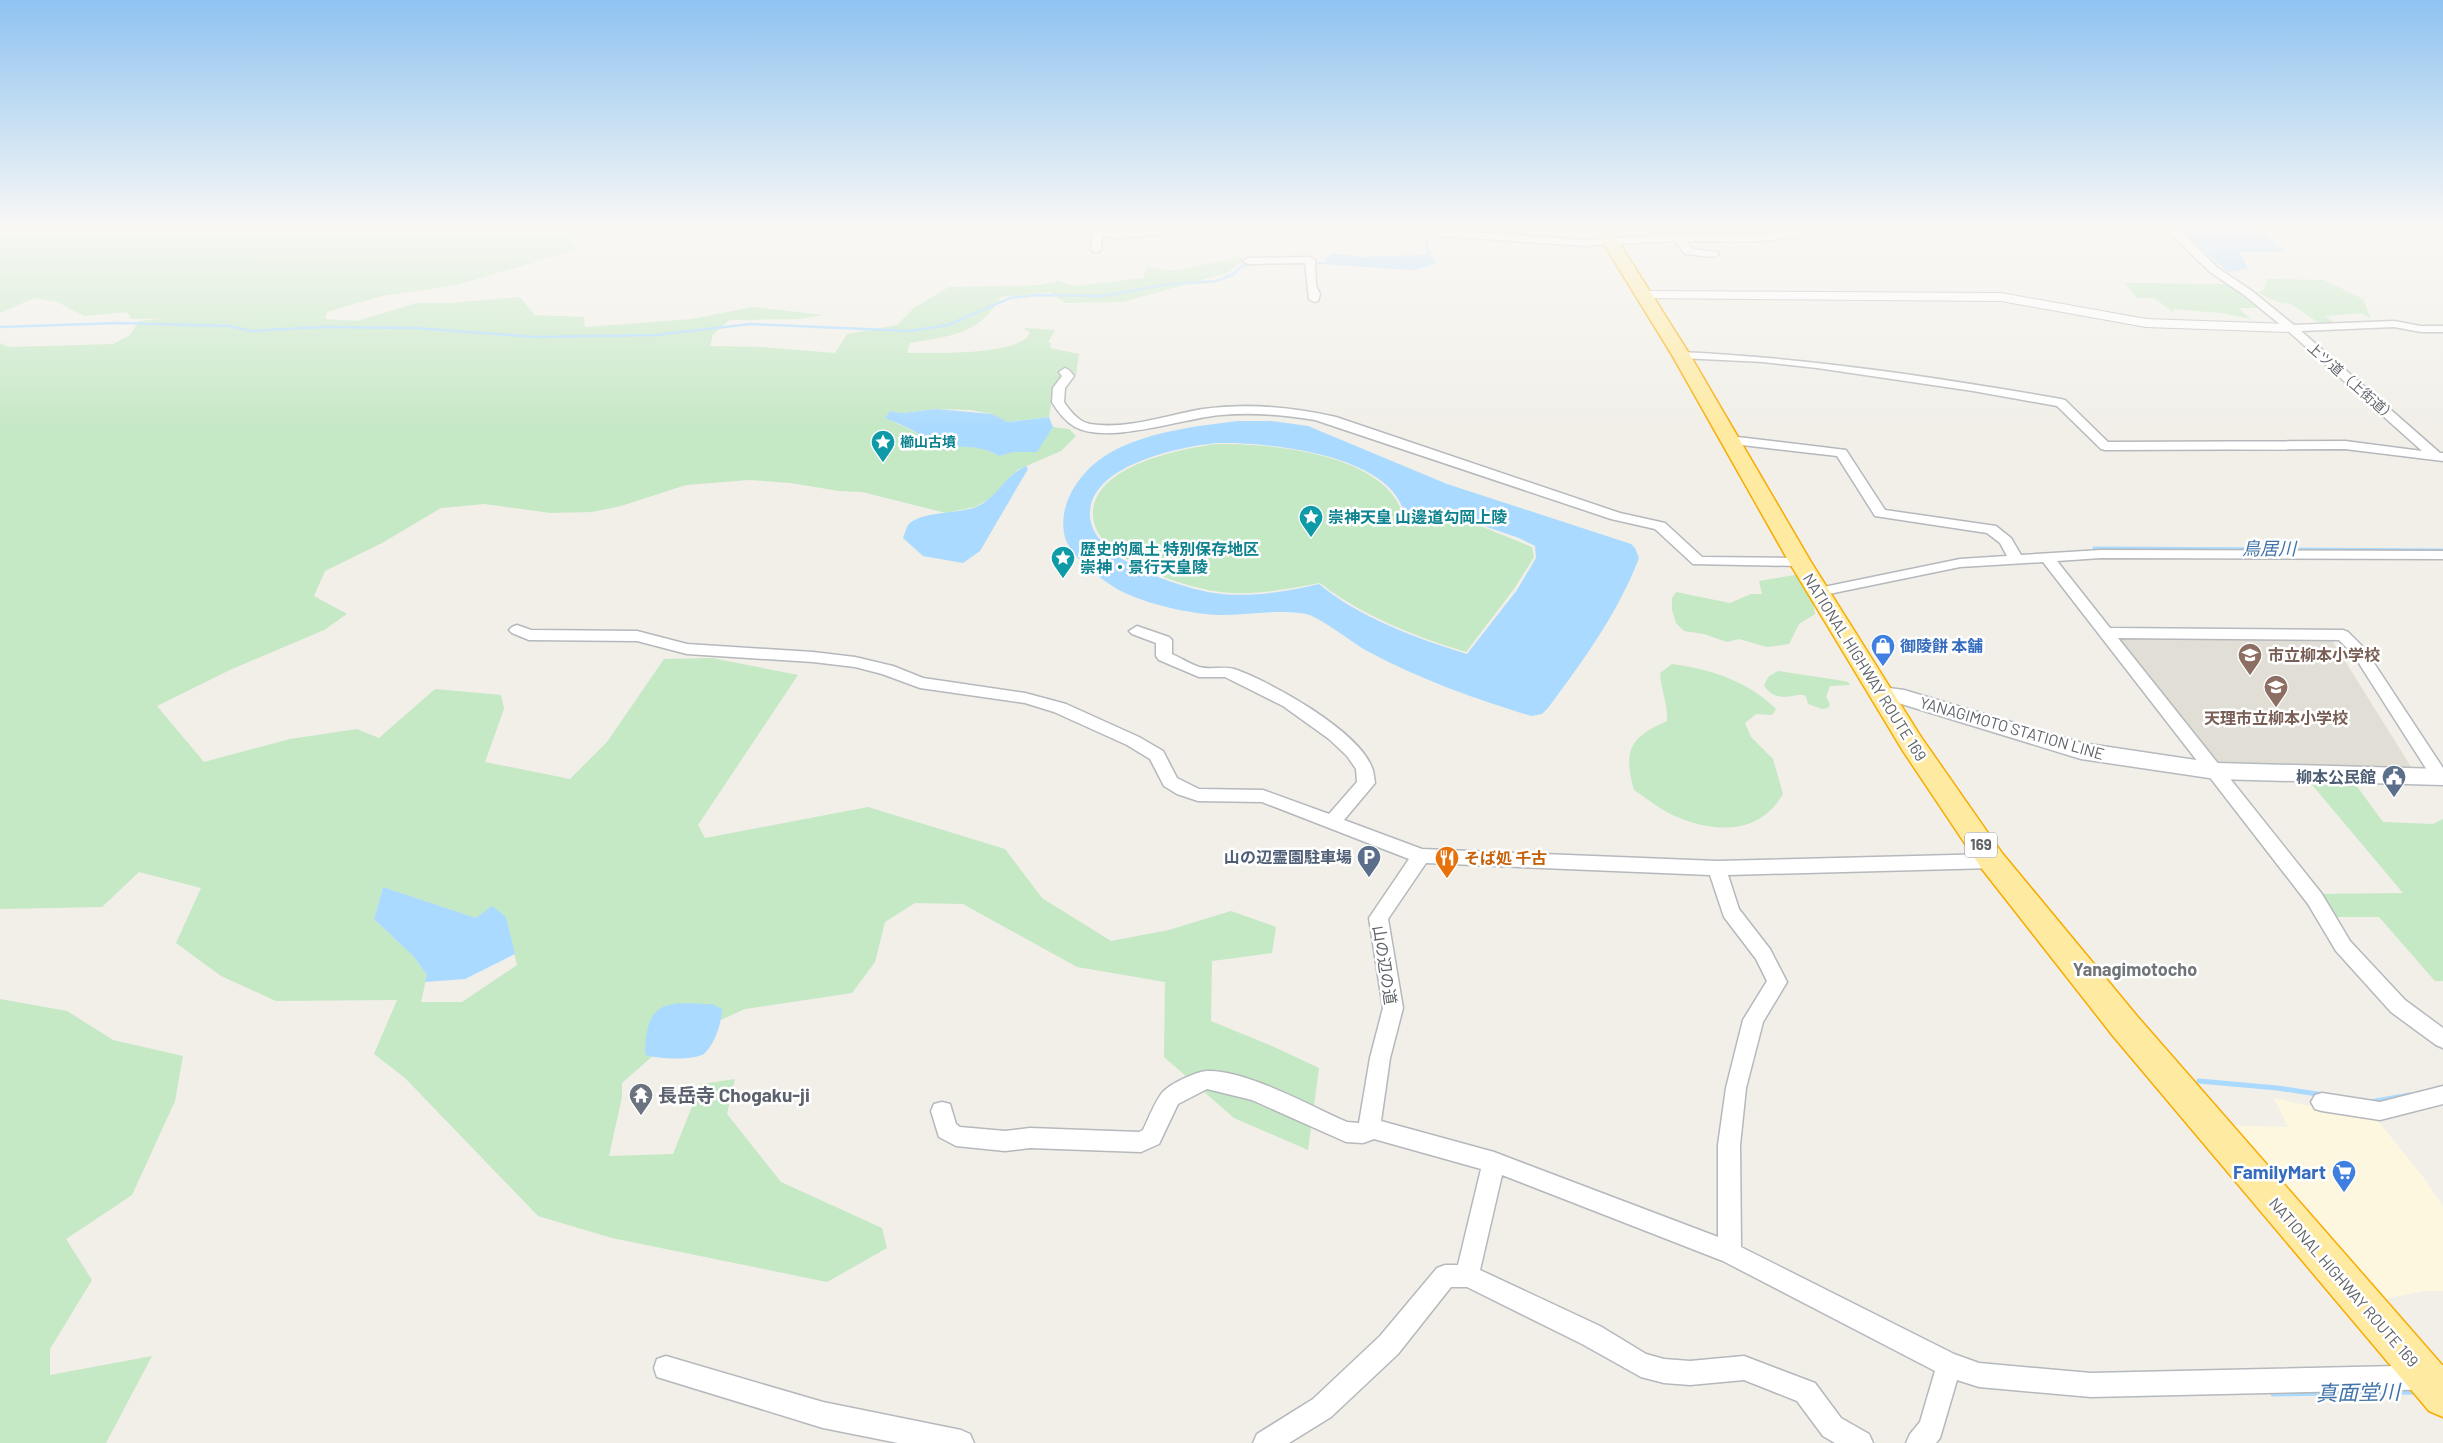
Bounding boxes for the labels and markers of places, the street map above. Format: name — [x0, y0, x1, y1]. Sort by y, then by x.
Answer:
place icon: 櫛山古墳 — [870, 429, 896, 463]
place label: 櫛山古墳 — [900, 433, 956, 450]
place icon: 崇神天皇 山邊道勾岡上陵 — [1298, 504, 1324, 538]
place label: 崇神天皇 山邊道勾岡上陵 — [1328, 507, 1507, 526]
place label: 歴史的風土 特別保存地区 崇神・景行天皇陵 — [1080, 539, 1259, 576]
place icon: 歴史的風土 特別保存地区 崇神・景行天皇陵 — [1050, 545, 1076, 579]
shop icon: 御陵餅 本舗 — [1870, 633, 1896, 667]
place label: 御陵餅 本舗 — [1900, 636, 1983, 655]
school or university icon: 市立柳本小学校 — [2237, 642, 2263, 676]
place label: 市立柳本小学校 — [2268, 645, 2380, 664]
school or university icon: 天理市立柳本小学校 — [2263, 674, 2289, 708]
place label: 天理市立柳本小学校 — [2204, 708, 2348, 727]
public building icon: 柳本公民館 — [2381, 764, 2407, 798]
place label: 柳本公民館 — [2296, 767, 2376, 786]
parking icon: 山の辺霊園駐車場 — [1356, 844, 1382, 878]
restaurant icon: そば処 千古 — [1434, 845, 1460, 879]
place label: 山の辺霊園駐車場 — [1224, 847, 1352, 866]
place label: そば処 千古 — [1464, 848, 1547, 867]
temple icon: 長岳寺 Chogaku-ji — [628, 1082, 654, 1116]
place label: 長岳寺 Chogaku-ji — [658, 1083, 810, 1106]
supermarket icon: FamilyMart — [2331, 1159, 2357, 1193]
place label: FamilyMart — [2233, 1160, 2326, 1183]

